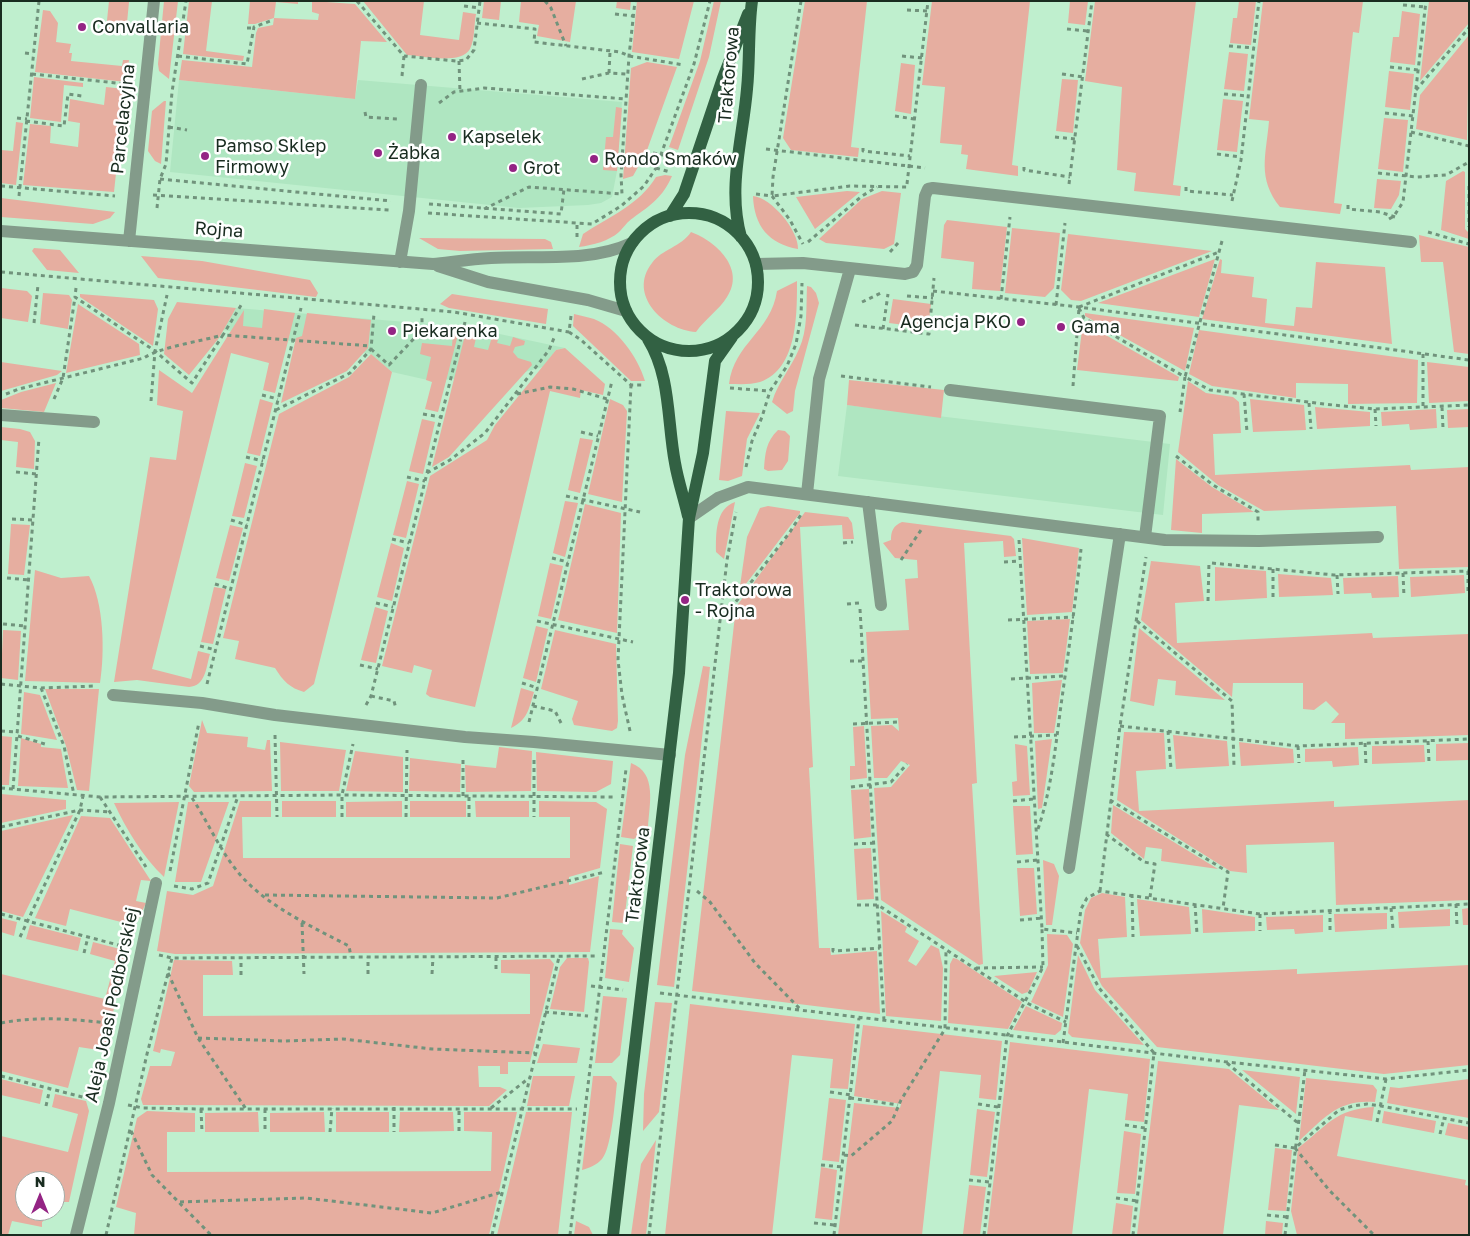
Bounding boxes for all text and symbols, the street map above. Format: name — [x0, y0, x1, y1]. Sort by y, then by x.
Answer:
place label: Convallaria — [92, 16, 189, 38]
marker: Convallaria — [76, 21, 88, 33]
street label: Traktorowa — [714, 26, 744, 124]
street label: Parcelacyjna — [106, 63, 140, 175]
place label: Kapselek — [462, 126, 542, 148]
marker: Kapselek — [446, 131, 458, 143]
place label: Pamso Sklep Firmowy — [215, 135, 326, 178]
place label: Żabka — [388, 142, 440, 164]
marker: Żabka — [372, 147, 384, 159]
place label: Rondo Smaków — [604, 148, 737, 170]
marker: Pamso Sklep Firmowy — [199, 150, 211, 162]
marker: Rondo Smaków — [588, 153, 600, 165]
place label: Grot — [523, 157, 561, 179]
marker: Grot — [507, 162, 519, 174]
street label: Rojna — [194, 218, 244, 242]
place label: Agencja PKO — [900, 311, 1011, 333]
marker: Agencja PKO — [1015, 316, 1027, 328]
place label: Gama — [1071, 316, 1120, 338]
place label: Piekarenka — [402, 320, 498, 342]
marker: Gama — [1055, 321, 1067, 333]
marker: Piekarenka — [386, 325, 398, 337]
place label: Traktorowa - Rojna — [695, 579, 792, 622]
marker: Traktorowa - Rojna — [679, 594, 691, 606]
street label: Traktorowa — [621, 826, 655, 924]
street label: Aleja Joasi Podborskiej — [81, 905, 143, 1105]
north arrow — [15, 1171, 65, 1221]
text: N — [35, 1173, 45, 1190]

